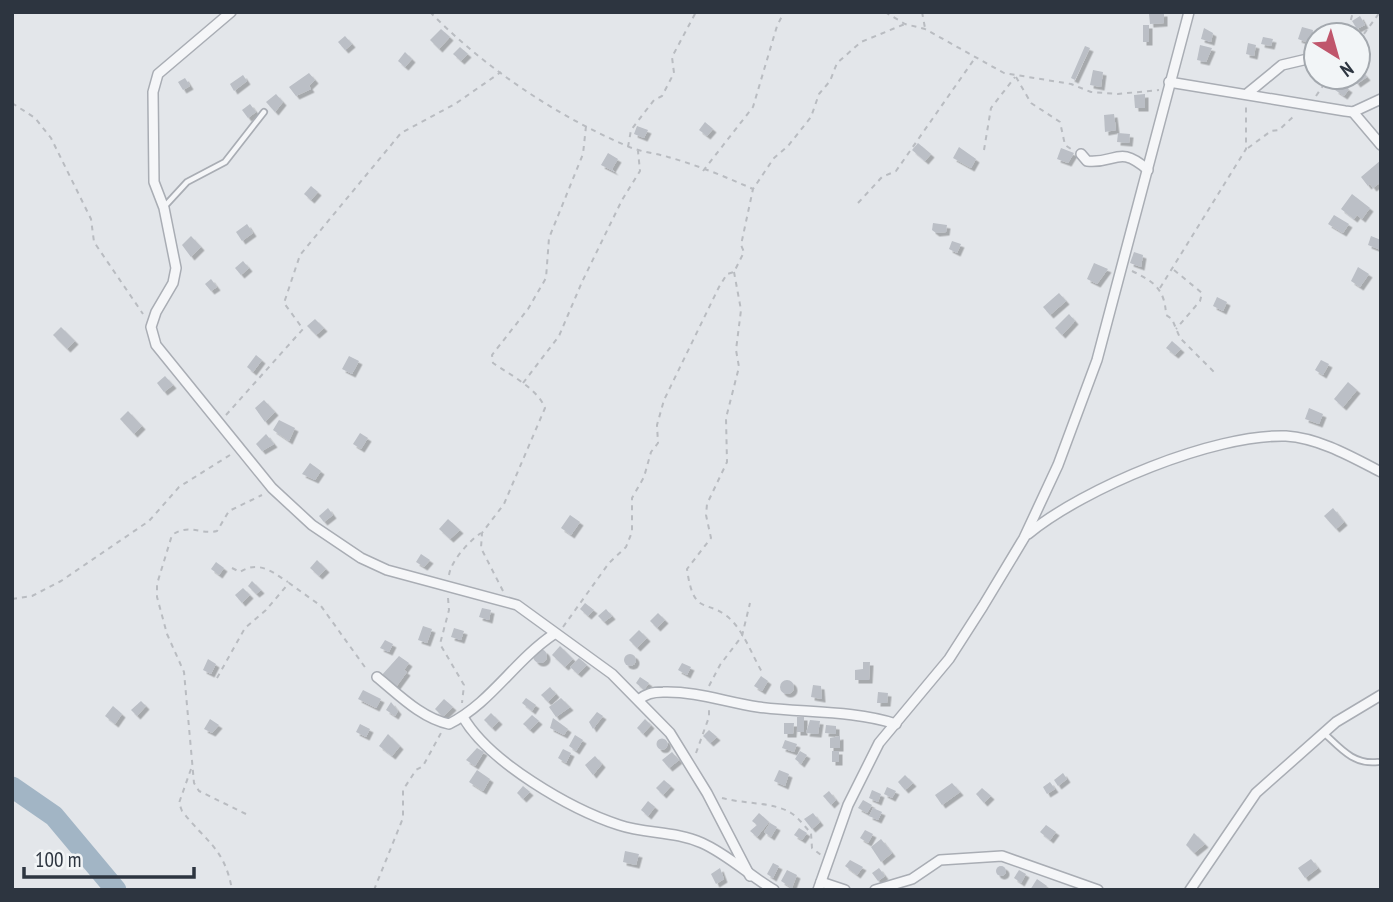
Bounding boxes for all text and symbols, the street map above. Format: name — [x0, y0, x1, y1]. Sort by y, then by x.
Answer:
north arrow — [1302, 21, 1372, 91]
text: N — [1336, 57, 1359, 82]
scale bar — [24, 836, 194, 880]
text: 100 m — [35, 846, 81, 873]

